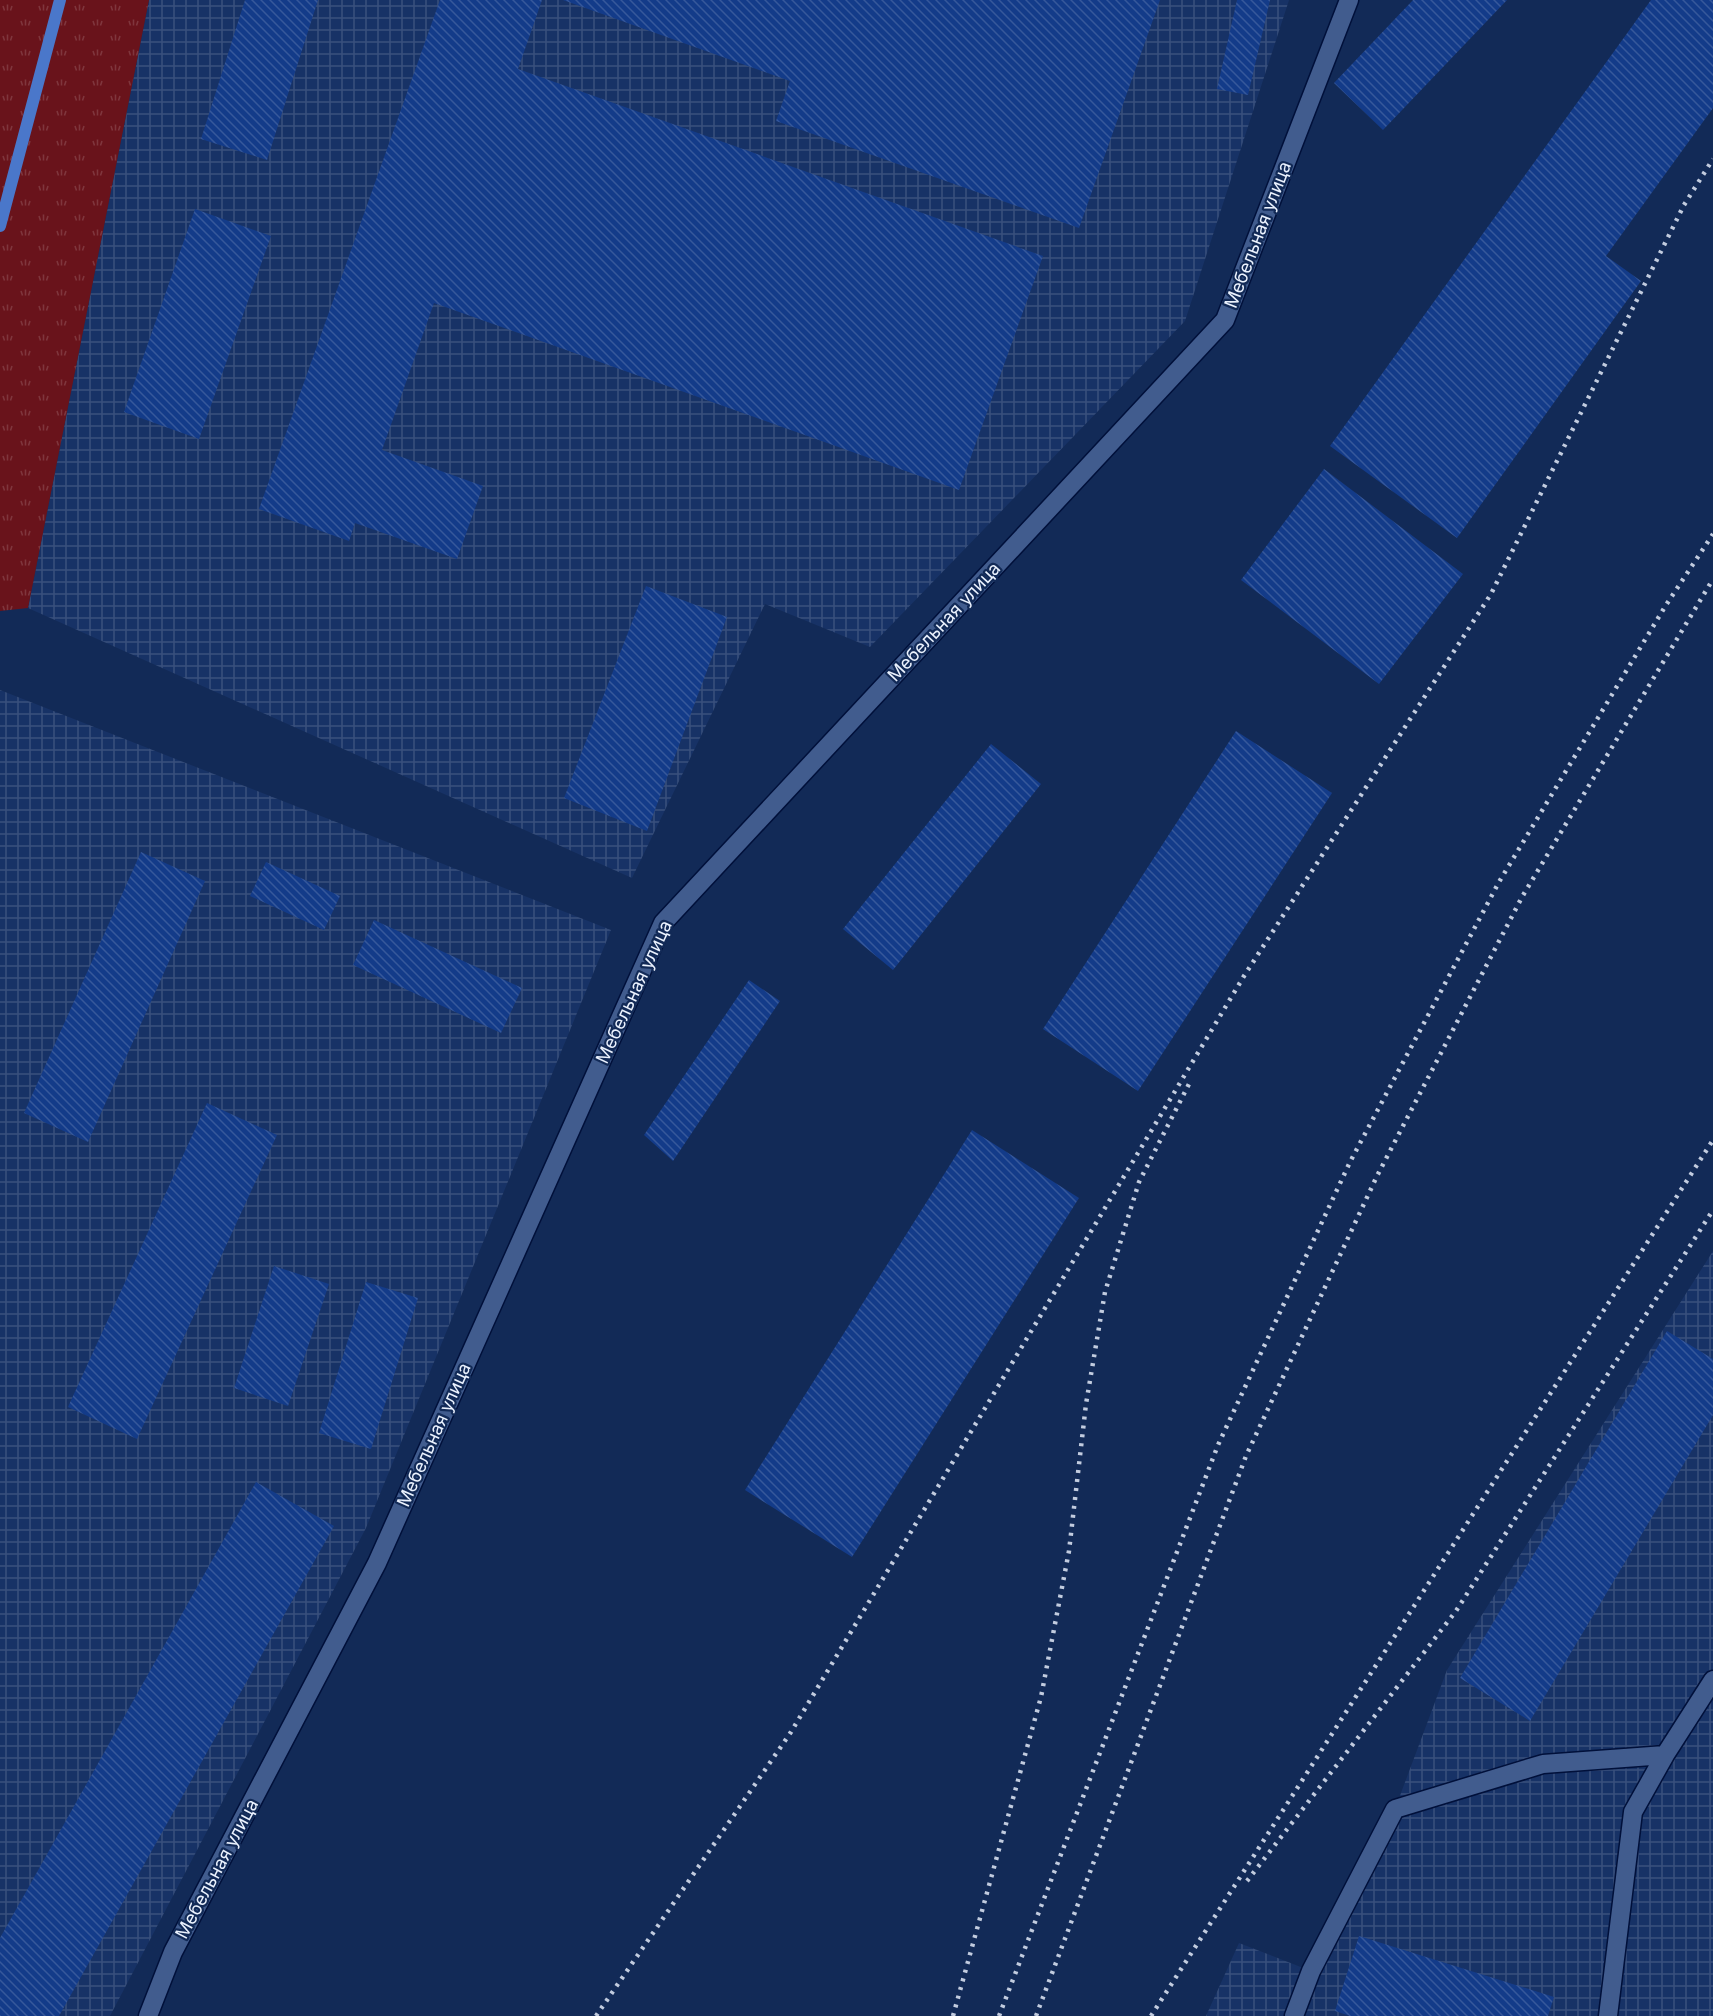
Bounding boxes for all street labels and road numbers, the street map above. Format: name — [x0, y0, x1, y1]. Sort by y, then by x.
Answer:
street label: Мебельная улица — [1220, 159, 1295, 311]
street label: Мебельная улица — [883, 558, 1004, 686]
street label: Мебельная улица — [591, 917, 676, 1067]
street label: Мебельная улица — [392, 1360, 475, 1510]
street label: Мебельная улица — [171, 1795, 262, 1942]

